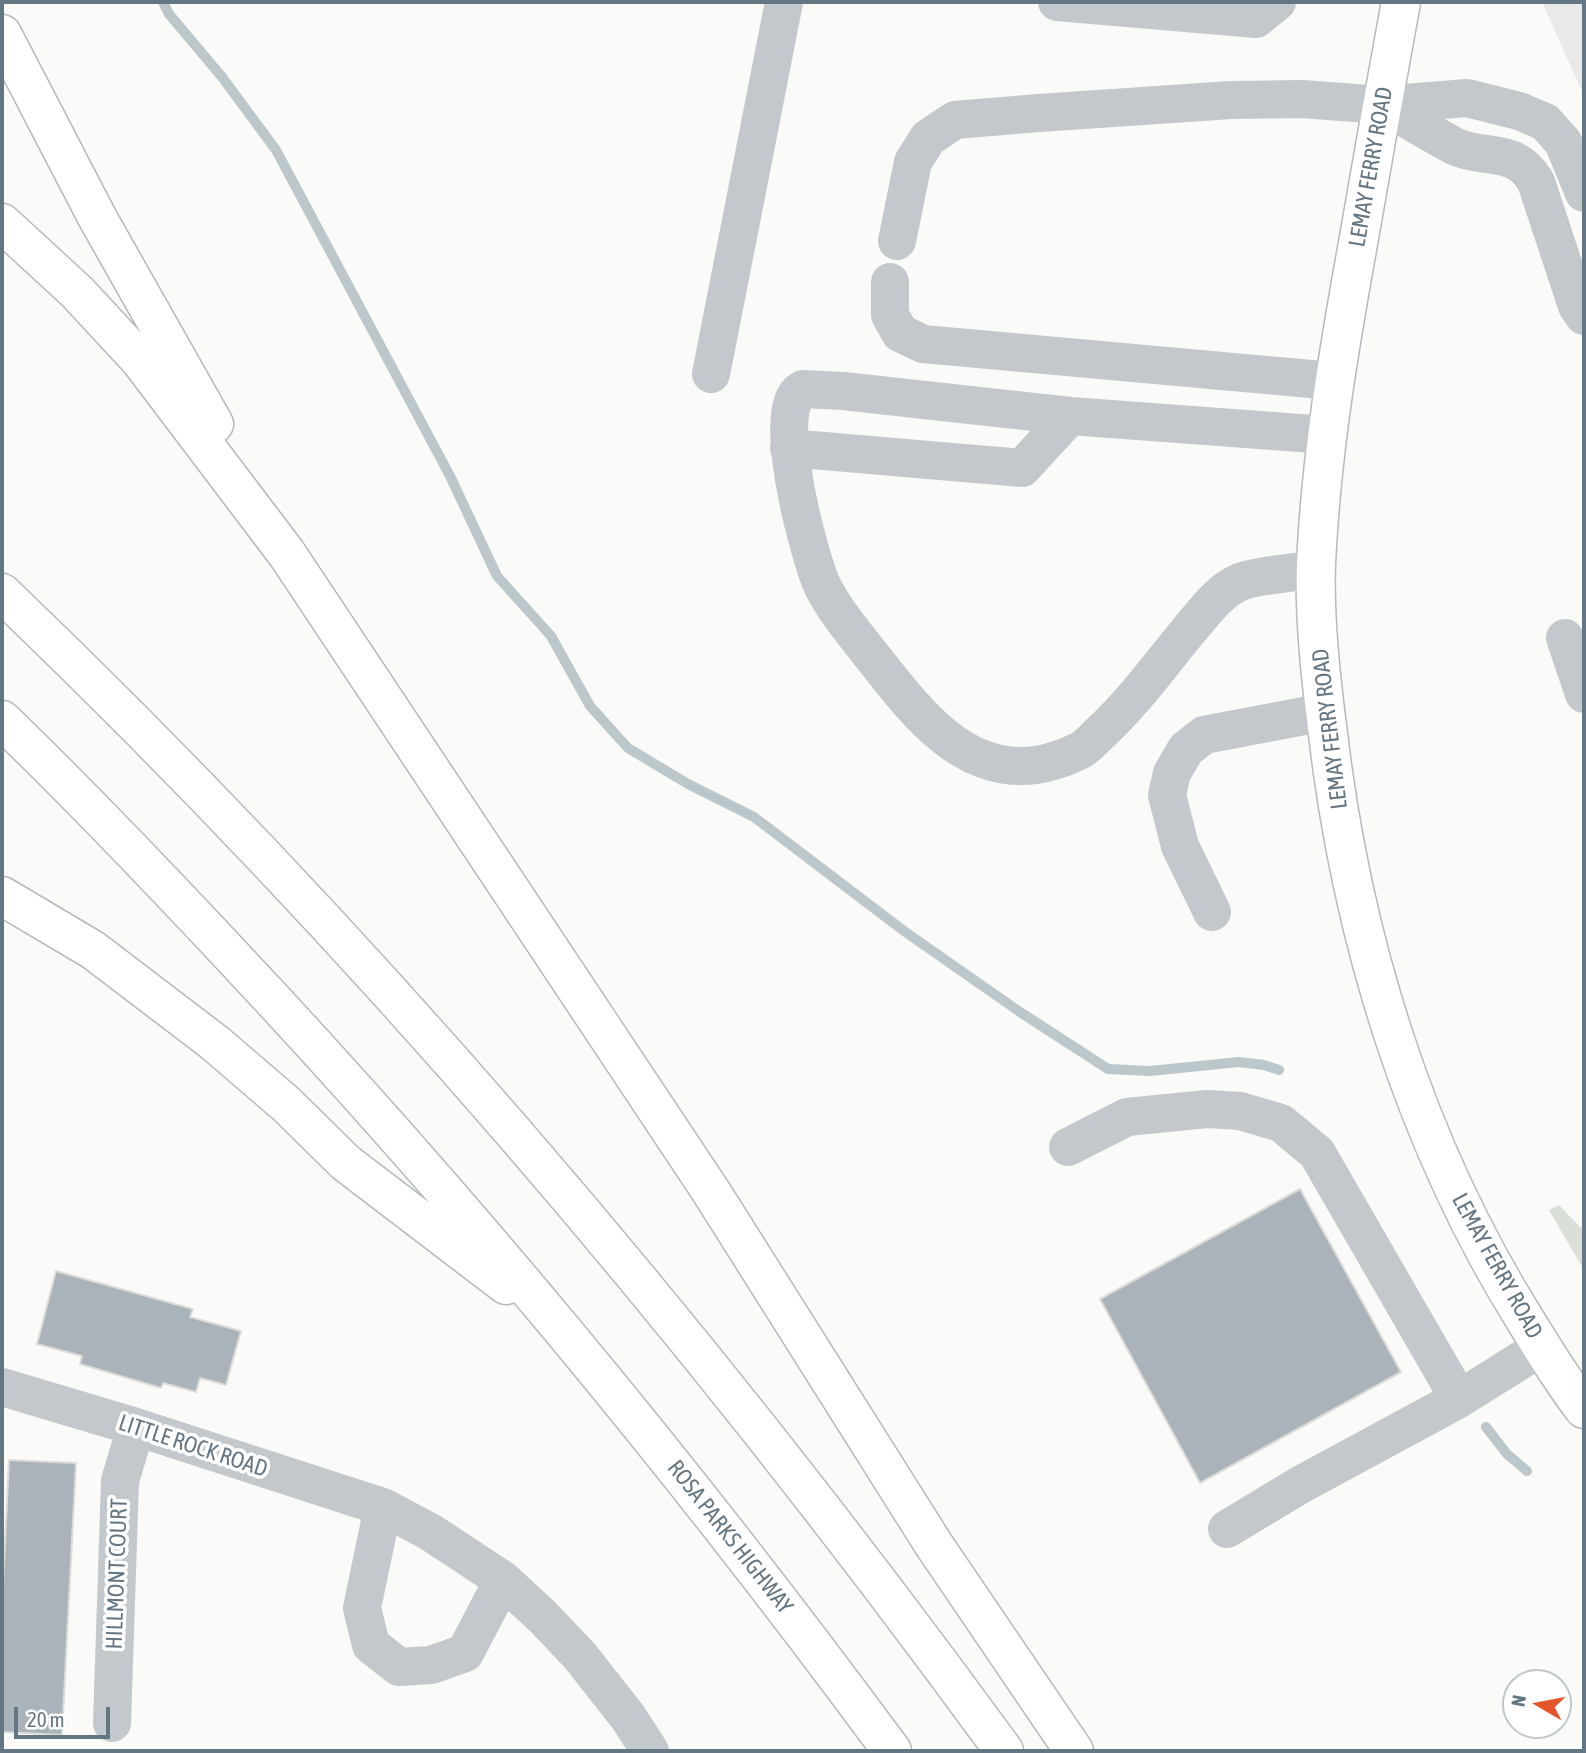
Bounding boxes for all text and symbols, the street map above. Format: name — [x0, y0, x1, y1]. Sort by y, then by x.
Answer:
street label: LEMAY FERRY ROAD — [1343, 85, 1399, 249]
street label: LEMAY FERRY ROAD — [1306, 647, 1354, 811]
street label: LEMAY FERRY ROAD — [1446, 1189, 1548, 1343]
street label: LITTLE ROCK ROAD — [115, 1409, 271, 1483]
street label: ROSA PARKS HIGHWAY — [661, 1455, 799, 1619]
street label: HILLMONT COURT — [101, 1498, 133, 1650]
north arrow — [1502, 1669, 1572, 1739]
text: N — [1506, 1693, 1530, 1708]
scale bar — [18, 1694, 114, 1738]
text: 20 m — [27, 1707, 65, 1731]

